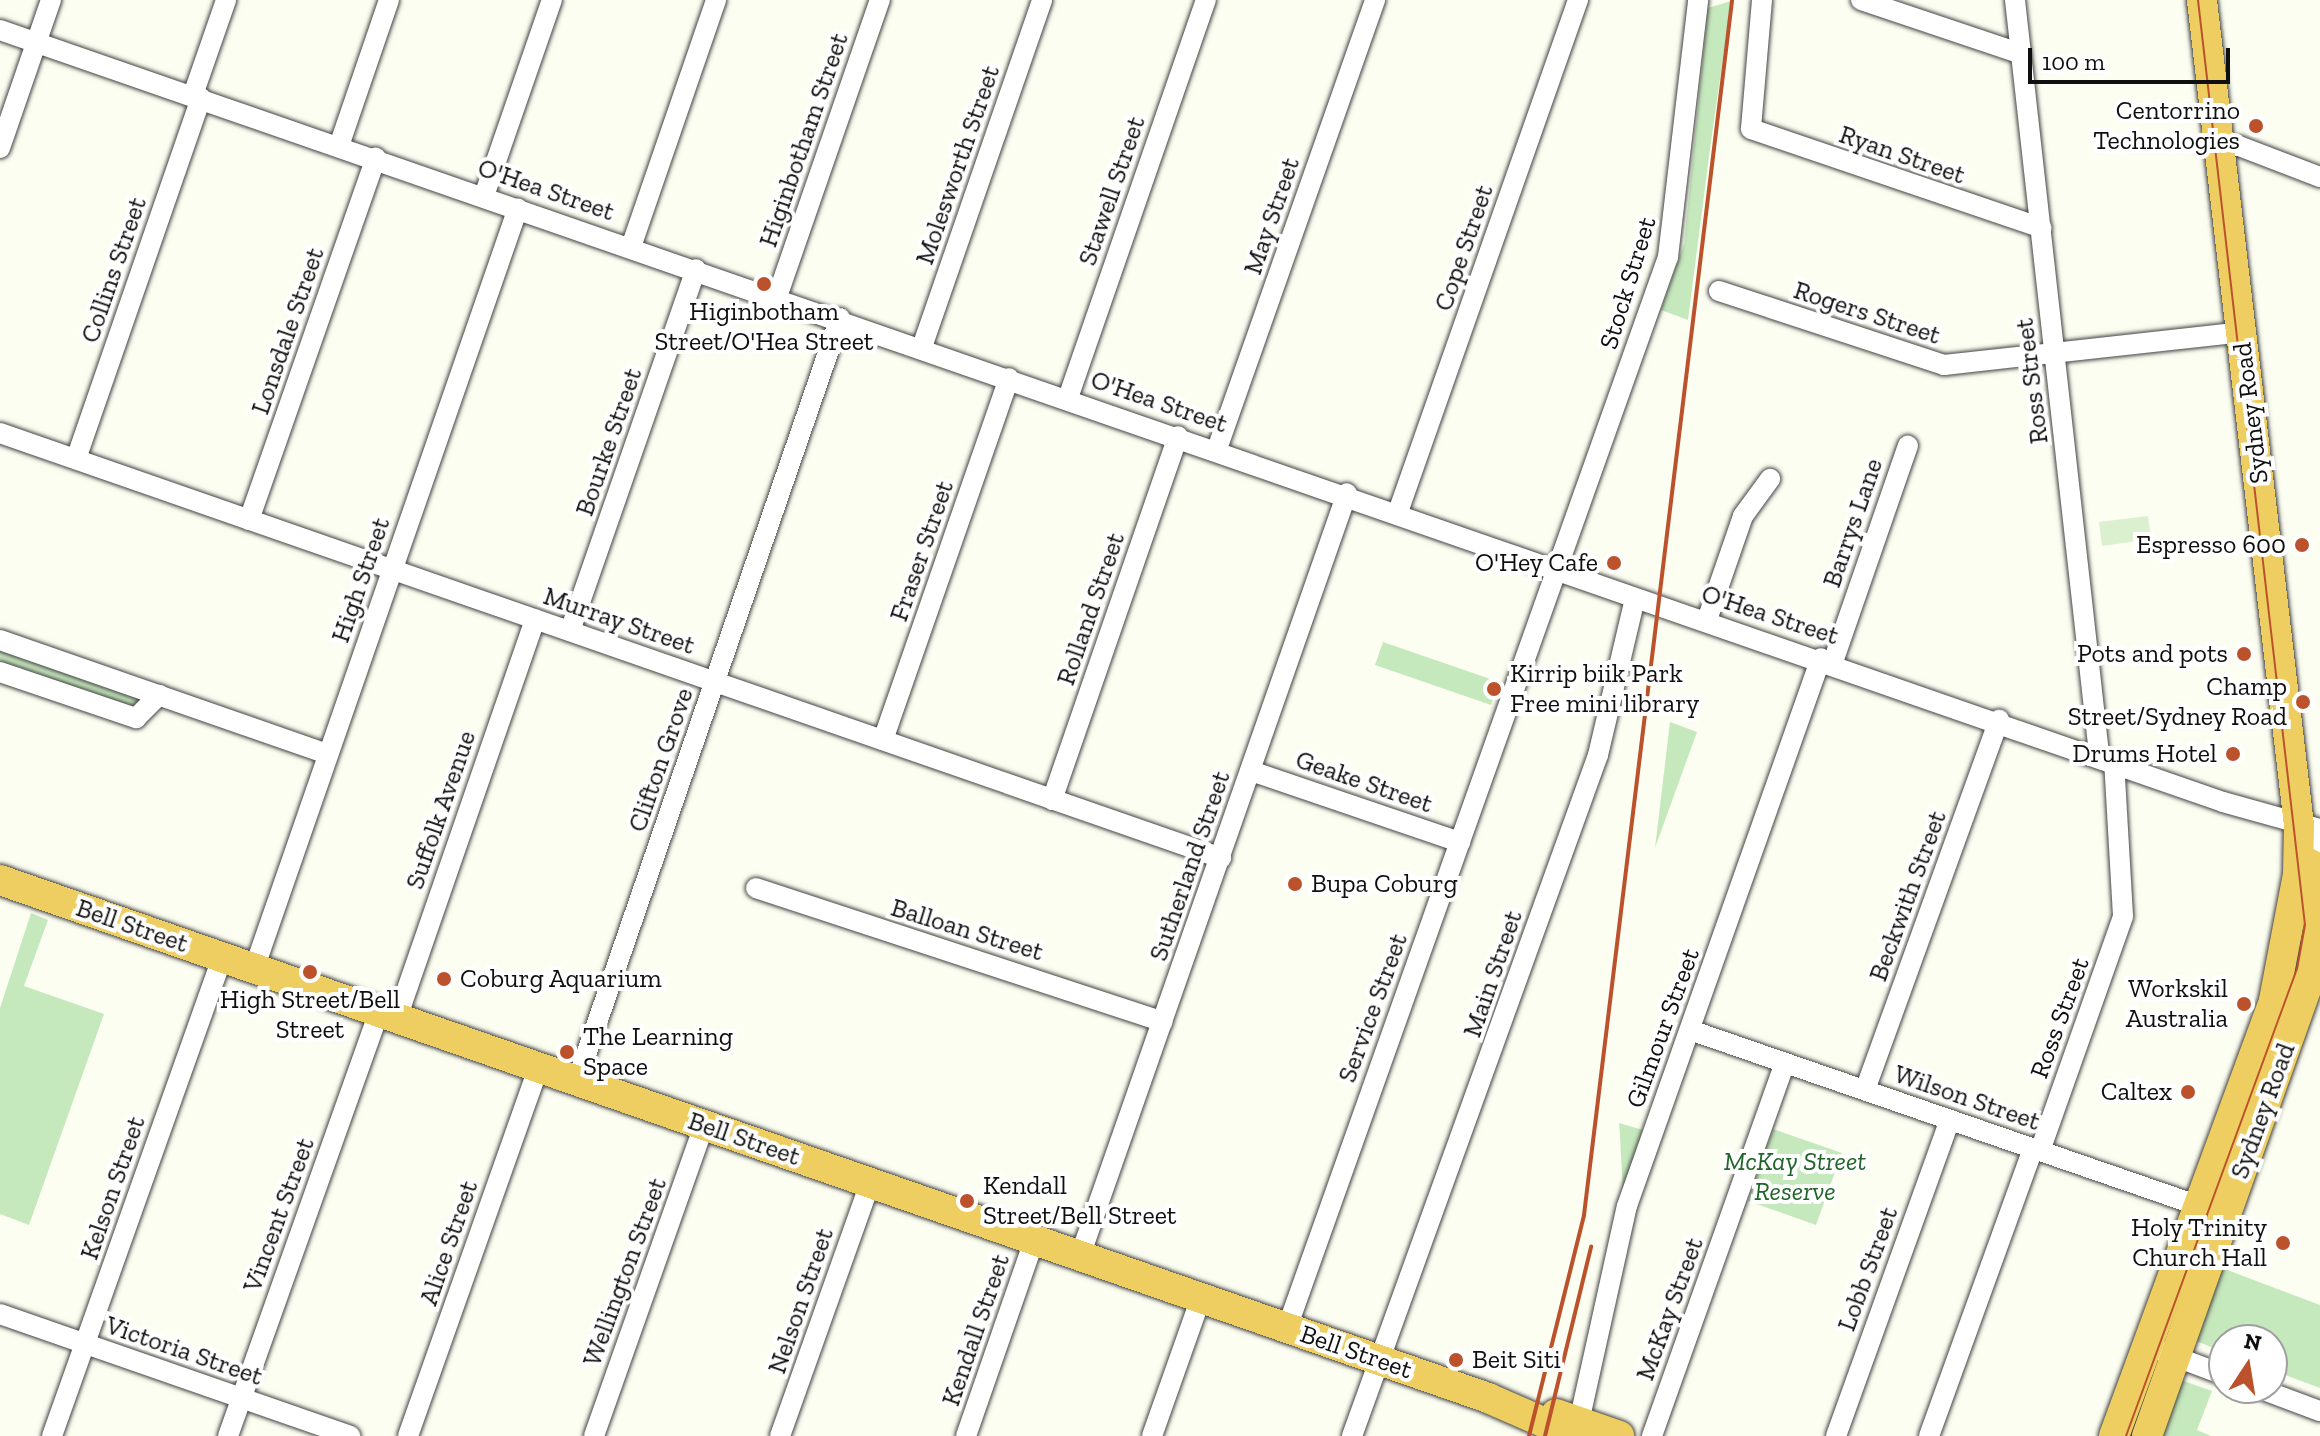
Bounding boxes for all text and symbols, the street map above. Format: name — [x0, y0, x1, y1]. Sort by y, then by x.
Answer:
street label: Higinbotham Street — [753, 29, 855, 251]
scale bar — [2032, 32, 2234, 82]
text: 100 m — [2042, 47, 2105, 76]
street label: Molesworth Street — [909, 61, 1007, 269]
place label: Centorrino Technologies — [2093, 95, 2240, 156]
street label: Stawell Street — [1072, 112, 1152, 270]
marker: Centorrino Technologies — [2247, 117, 2265, 135]
street label: Ryan Street — [1835, 119, 1969, 191]
street label: O'Hea Street — [474, 152, 618, 228]
street label: May Street — [1237, 153, 1307, 279]
street label: Cope Street — [1428, 181, 1500, 315]
street label: Collins Street — [75, 193, 153, 347]
street label: Stock Street — [1593, 213, 1663, 353]
street label: Lonsdale Street — [245, 244, 331, 418]
marker: Higinbotham Street/O'Hea Street — [755, 275, 773, 293]
street label: Rogers Street — [1790, 275, 1944, 351]
place label: Higinbotham Street/O'Hea Street — [654, 296, 874, 358]
street label: Ross Street — [2009, 316, 2055, 446]
street label: Sydney Road — [2227, 340, 2275, 486]
street label: Bourke Street — [569, 364, 649, 520]
street label: O'Hea Street — [1087, 364, 1231, 440]
street label: Barrys Lane — [1816, 454, 1890, 592]
street label: Fraser Street — [883, 476, 961, 626]
street label: High Street — [325, 513, 397, 647]
street label: Rolland Street — [1050, 529, 1132, 689]
place label: Espresso 600 — [2136, 529, 2286, 561]
marker: Espresso 600 — [2293, 536, 2311, 554]
place label: O'Hey Cafe — [1474, 547, 1598, 579]
marker: O'Hey Cafe — [1605, 554, 1623, 572]
street label: O'Hea Street — [1698, 578, 1842, 652]
street label: Murray Street — [539, 580, 699, 662]
place label: Pots and pots — [2077, 638, 2228, 670]
marker: Pots and pots — [2235, 645, 2253, 663]
place label: Kirrip biik Park Free mini library — [1510, 658, 1699, 720]
place label: Champ Street/Sydney Road — [2067, 671, 2287, 732]
marker: Kirrip biik Park Free mini library — [1485, 680, 1503, 698]
street label: Clifton Grove — [622, 684, 700, 836]
marker: Champ Street/Sydney Road — [2294, 693, 2312, 711]
street label: Suffolk Avenue — [399, 726, 483, 894]
place label: Drums Hotel — [2072, 738, 2217, 770]
street label: Geake Street — [1292, 744, 1436, 820]
marker: Drums Hotel — [2224, 745, 2242, 763]
street label: Sutherland Street — [1143, 767, 1237, 965]
street label: Beckwith Street — [1863, 806, 1953, 986]
place label: Bupa Coburg — [1311, 868, 1458, 900]
marker: Bupa Coburg — [1286, 875, 1304, 893]
street label: Bell Street — [72, 892, 192, 960]
street label: Balloan Street — [887, 892, 1047, 968]
street label: Main Street — [1457, 907, 1529, 1041]
street label: Service Street — [1332, 929, 1414, 1087]
street label: Gilmour Street — [1620, 944, 1706, 1112]
street label: Ross Street — [2024, 953, 2096, 1083]
marker: High Street/Bell Street — [301, 963, 319, 981]
place label: Coburg Aquarium — [460, 963, 662, 995]
marker: Coburg Aquarium — [435, 970, 453, 988]
place label: Workskil Australia — [2126, 973, 2228, 1034]
place label: High Street/Bell Street — [220, 984, 400, 1046]
marker: Workskil Australia — [2235, 995, 2253, 1013]
place label: The Learning Space — [583, 1021, 733, 1082]
street label: Sydney Road — [2224, 1039, 2302, 1183]
marker: The Learning Space — [558, 1043, 576, 1061]
street label: Wilson Street — [1890, 1058, 2044, 1138]
place label: Caltex — [2101, 1076, 2172, 1108]
marker: Caltex — [2179, 1083, 2197, 1101]
street label: Bell Street — [684, 1105, 804, 1173]
street label: Kelson Street — [74, 1112, 152, 1264]
street label: Vincent Street — [237, 1134, 321, 1296]
park label: McKay Street Reserve — [1724, 1146, 1866, 1208]
place label: Kendall Street/Bell Street — [983, 1170, 1176, 1232]
street label: Wellington Street — [577, 1174, 673, 1370]
street label: Alice Street — [413, 1177, 485, 1309]
marker: Kendall Street/Bell Street — [958, 1192, 976, 1210]
street label: Lobb Street — [1831, 1203, 1905, 1335]
place label: Holy Trinity Church Hall — [2130, 1212, 2267, 1274]
street label: Nelson Street — [762, 1224, 840, 1378]
street label: McKay Street — [1630, 1233, 1710, 1385]
marker: Holy Trinity Church Hall — [2274, 1234, 2292, 1252]
street label: Kendall Street — [935, 1250, 1017, 1410]
street label: Victoria Street — [101, 1310, 267, 1392]
street label: Bell Street — [1296, 1318, 1416, 1386]
north arrow — [2208, 1324, 2288, 1404]
text: N — [2242, 1327, 2264, 1357]
place label: Beit Siti — [1472, 1344, 1561, 1376]
marker: Beit Siti — [1447, 1351, 1465, 1369]

